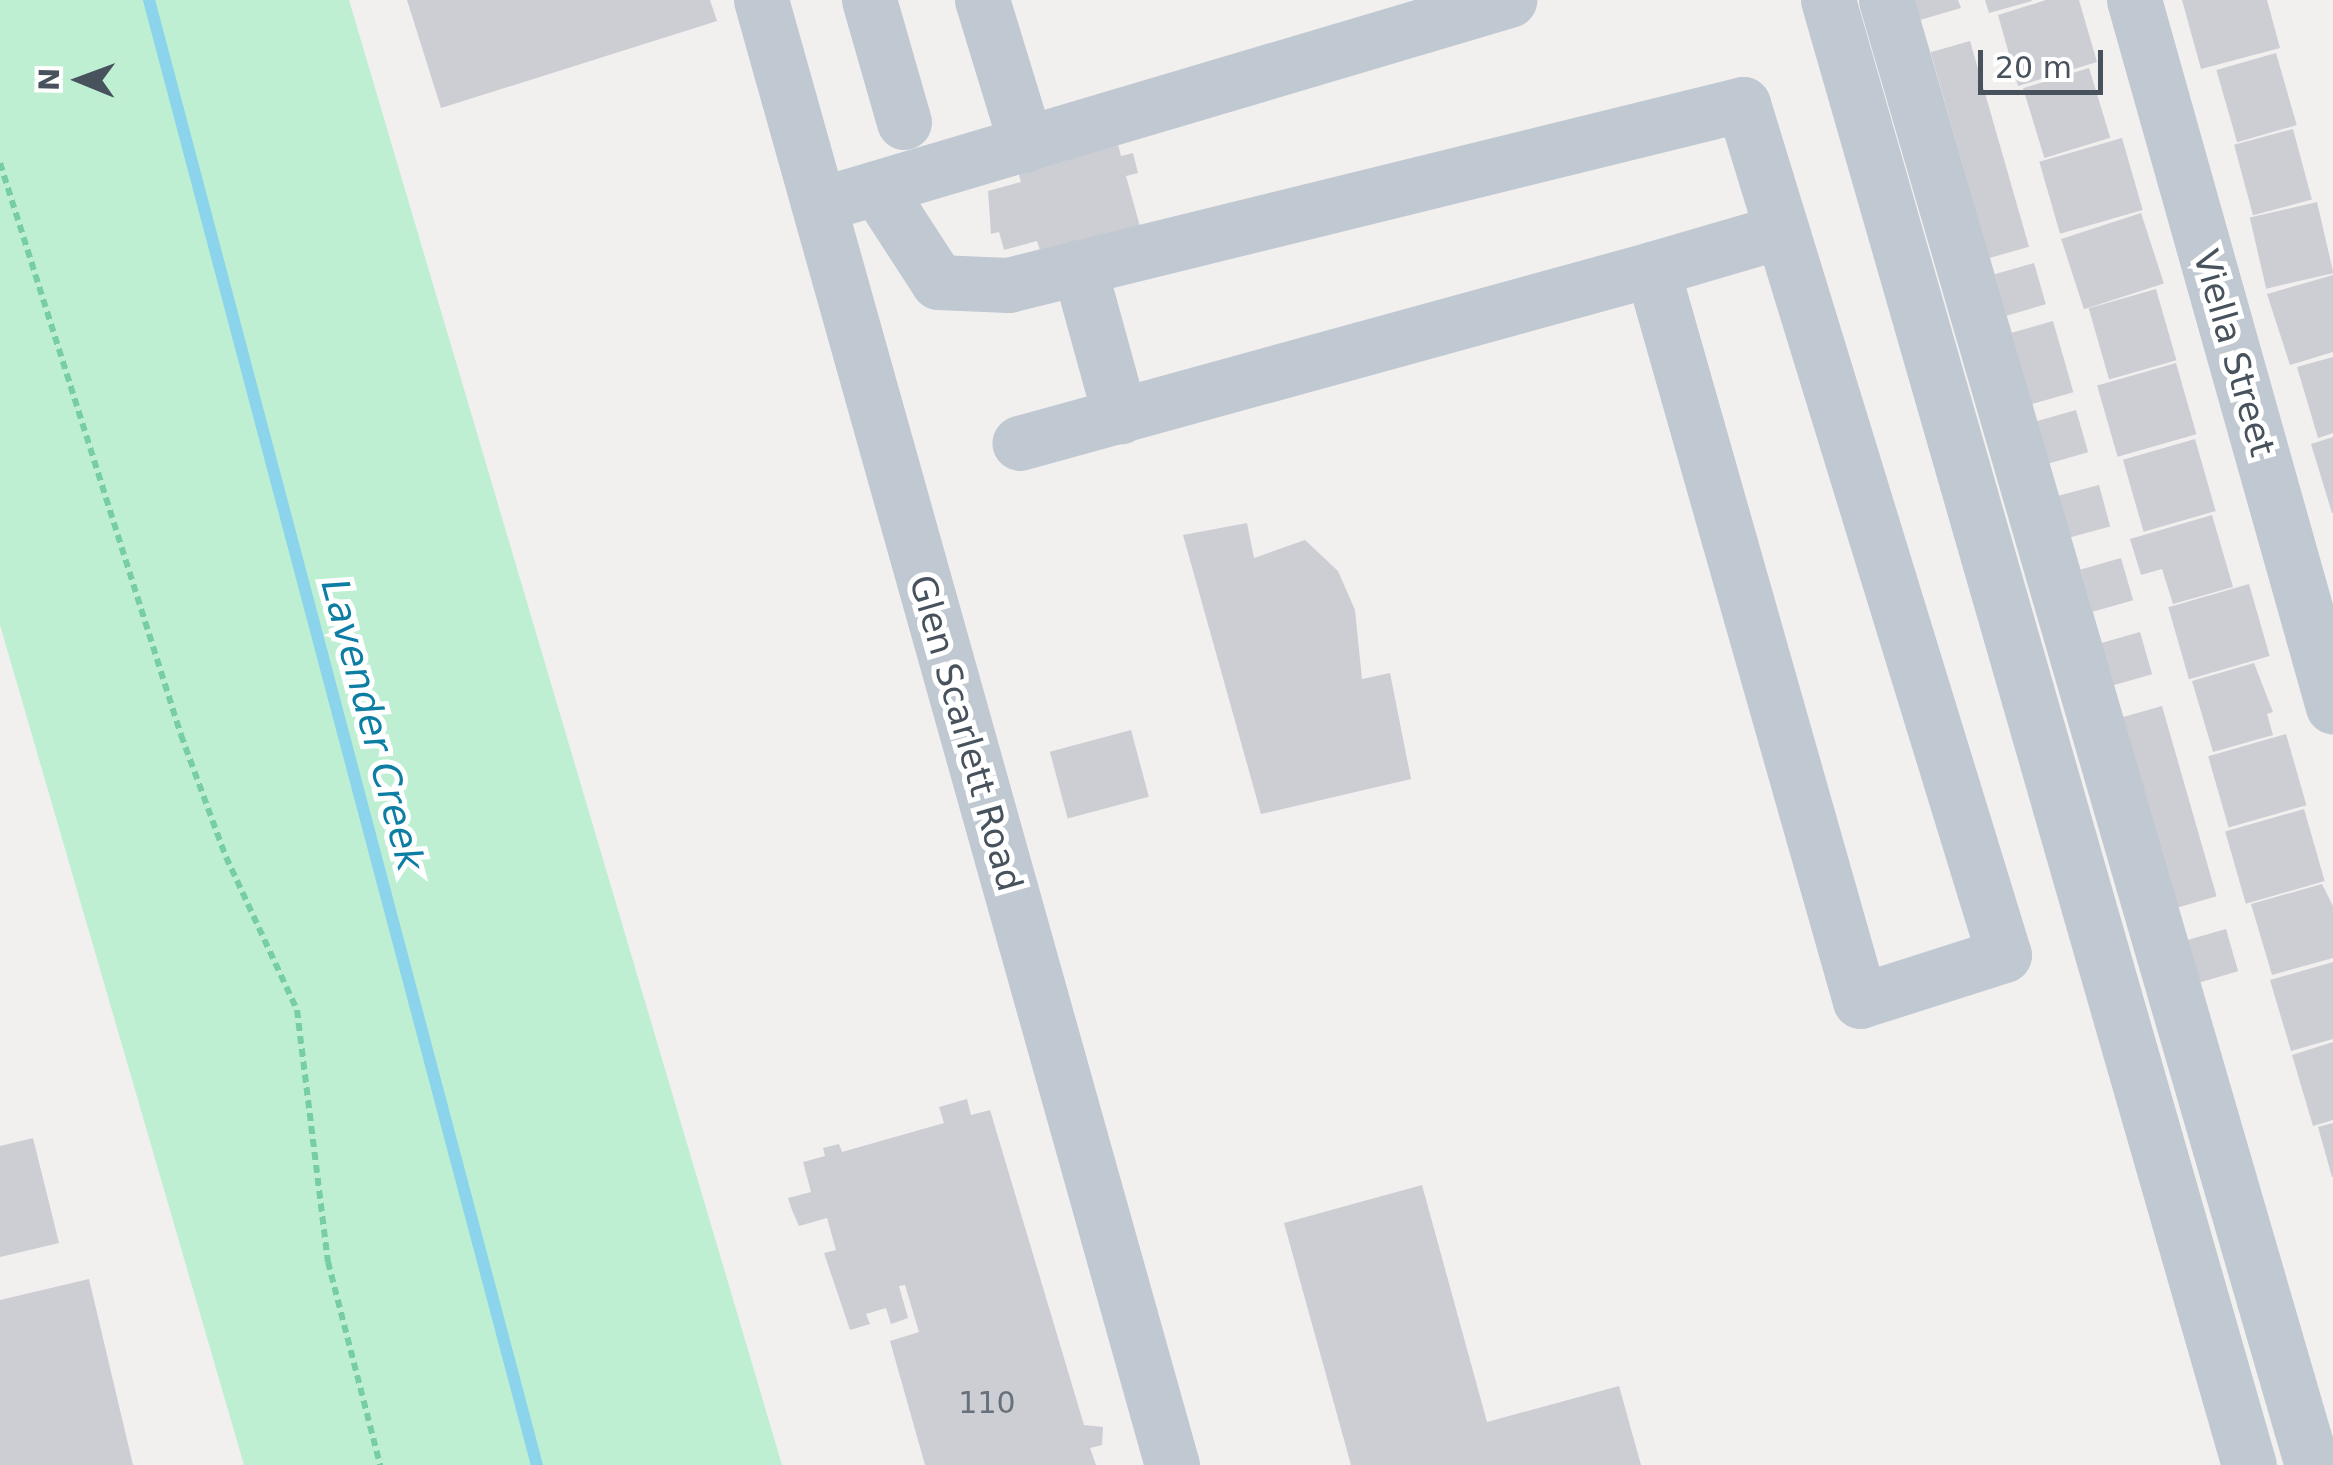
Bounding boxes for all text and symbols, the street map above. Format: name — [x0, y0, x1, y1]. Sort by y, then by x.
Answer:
north arrow — [30, 30, 130, 130]
scale bar — [1983, 30, 2108, 92]
text: 20 m — [1995, 50, 2072, 85]
text: N — [33, 67, 66, 91]
street label: Viella Street — [2184, 245, 2284, 461]
street label: Glen Scarlett Road — [901, 570, 1031, 896]
water label: Lavender Creek — [311, 574, 433, 876]
house number: 110 — [958, 1385, 1016, 1421]

